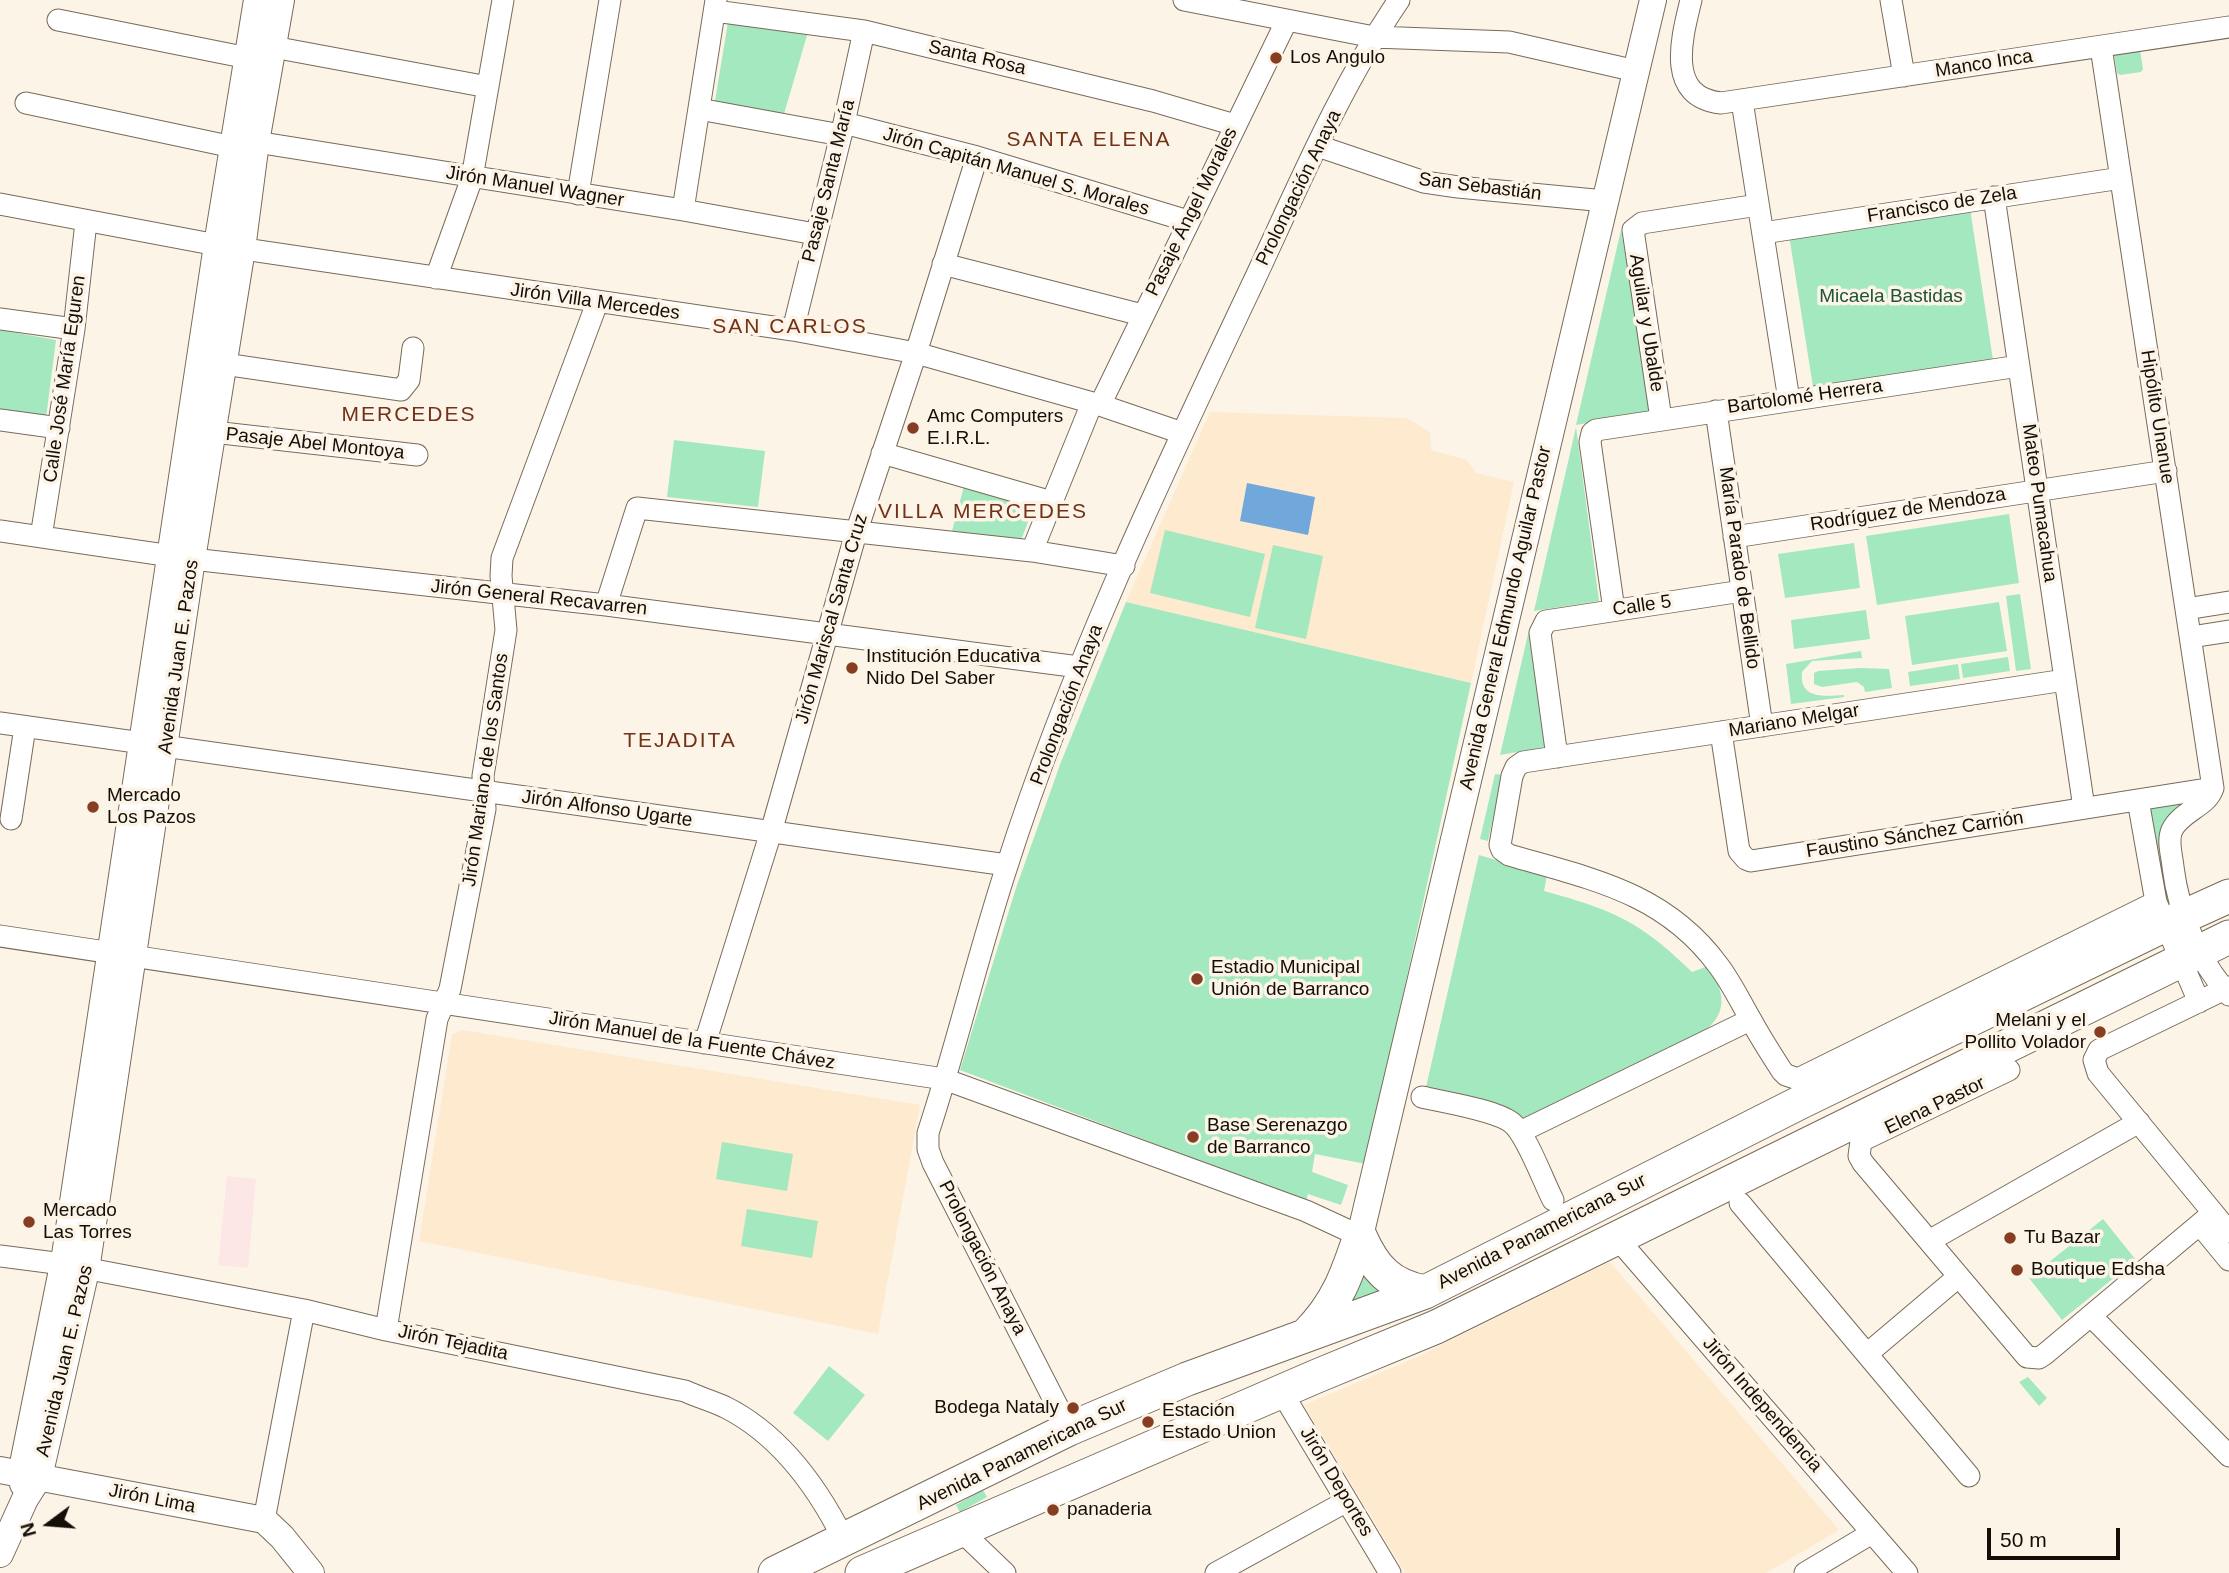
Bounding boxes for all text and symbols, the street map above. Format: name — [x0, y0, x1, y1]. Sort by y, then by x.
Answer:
street label: Santa Rosa — [926, 36, 1028, 80]
street label: Manco Inca — [1934, 45, 2034, 83]
place label: Los Angulo — [1290, 47, 1385, 69]
marker: Los Angulo — [1268, 50, 1284, 66]
street label: Pasaje Santa María — [798, 97, 860, 265]
street label: Prolongación Anaya — [1251, 107, 1347, 269]
street label: Jirón Capitán Manuel S. Morales — [880, 123, 1152, 221]
street label: Pasaje Ángel Morales — [1141, 124, 1243, 300]
district label: SANTA ELENA — [1008, 127, 1170, 153]
street label: Jirón Manuel Wagner — [444, 162, 626, 212]
street label: San Sebastián — [1417, 168, 1543, 206]
street label: Francisco de Zela — [1866, 182, 2018, 228]
street label: Aguilar y Ubalde — [1624, 252, 1668, 394]
street label: Calle José María Eguren — [39, 274, 91, 484]
street label: Jirón Villa Mercedes — [509, 279, 681, 325]
park label: Micaela Bastidas — [1819, 286, 1963, 308]
district label: SAN CARLOS — [714, 314, 866, 340]
street label: Hipólito Unanue — [2135, 348, 2179, 486]
street label: Bartolomé Herrera — [1726, 375, 1884, 419]
district label: MERCEDES — [342, 402, 476, 428]
place label: Amc Computers E.I.R.L. — [927, 406, 1063, 450]
marker: Amc Computers E.I.R.L. — [905, 420, 921, 436]
street label: Mateo Pumacahua — [2017, 422, 2061, 584]
street label: Pasaje Abel Montoya — [225, 423, 405, 465]
street label: Avenida General Edmundo Aguilar Pastor — [1455, 444, 1557, 792]
street label: María Parado de Bellido — [1714, 465, 1764, 671]
street label: Rodríguez de Mendoza — [1809, 483, 2007, 537]
district label: VILLA MERCEDES — [880, 499, 1086, 525]
street label: Jirón Mariscal Santa Cruz — [791, 511, 873, 727]
street label: Avenida Juan E. Pazos — [154, 558, 204, 756]
street label: Jirón General Recavarren — [430, 575, 648, 621]
street label: Calle 5 — [1611, 591, 1673, 621]
street label: Prolongación Anaya — [1026, 622, 1108, 788]
place label: Institución Educativa Nido Del Saber — [866, 646, 1040, 690]
street label: Jirón Mariano de los Santos — [458, 652, 514, 888]
marker: Institución Educativa Nido Del Saber — [844, 660, 860, 676]
street label: Mariano Melgar — [1727, 699, 1861, 743]
district label: TEJADITA — [624, 728, 736, 754]
place label: Mercado Los Pazos — [107, 785, 196, 829]
street label: Jirón Alfonso Ugarte — [520, 786, 694, 832]
marker: Mercado Los Pazos — [85, 799, 101, 815]
street label: Faustino Sánchez Carrión — [1805, 807, 2025, 863]
place label: Estadio Municipal Unión de Barranco — [1211, 957, 1369, 1001]
marker: Estadio Municipal Unión de Barranco — [1189, 971, 1205, 987]
street label: Jirón Manuel de la Fuente Chávez — [547, 1007, 837, 1075]
place label: Melani y el Pollito Volador — [1965, 1010, 2086, 1054]
marker: Melani y el Pollito Volador — [2092, 1024, 2108, 1040]
street label: Elena Pastor — [1881, 1072, 1989, 1140]
place label: Base Serenazgo de Barranco — [1207, 1115, 1347, 1159]
marker: Base Serenazgo de Barranco — [1185, 1129, 1201, 1145]
street label: Avenida Panamericana Sur — [1434, 1169, 1650, 1295]
street label: Prolongación Anaya — [933, 1177, 1031, 1339]
place label: Mercado Las Torres — [43, 1200, 132, 1244]
marker: Mercado Las Torres — [21, 1214, 37, 1230]
place label: Tu Bazar — [2024, 1227, 2100, 1249]
marker: Tu Bazar — [2002, 1230, 2018, 1246]
place label: Boutique Edsha — [2031, 1259, 2165, 1281]
marker: Boutique Edsha — [2009, 1262, 2025, 1278]
street label: Avenida Juan E. Pazos — [32, 1263, 98, 1459]
street label: Jirón Tejadita — [396, 1320, 510, 1366]
street label: Jirón Independencia — [1697, 1333, 1827, 1477]
street label: Avenida Panamericana Sur — [913, 1394, 1131, 1516]
place label: Bodega Nataly — [934, 1397, 1059, 1419]
marker: Bodega Nataly — [1065, 1400, 1081, 1416]
place label: Estación Estado Union — [1162, 1400, 1276, 1444]
marker: Estación Estado Union — [1140, 1414, 1156, 1430]
street label: Jirón Deportes — [1294, 1423, 1378, 1541]
street label: Jirón Lima — [107, 1479, 197, 1519]
north arrow — [14, 1489, 84, 1559]
place label: panaderia — [1067, 1499, 1152, 1521]
marker: panaderia — [1045, 1502, 1061, 1518]
scale bar — [1991, 1514, 2124, 1558]
text: N — [16, 1520, 40, 1539]
text: 50 m — [2000, 1528, 2047, 1551]

